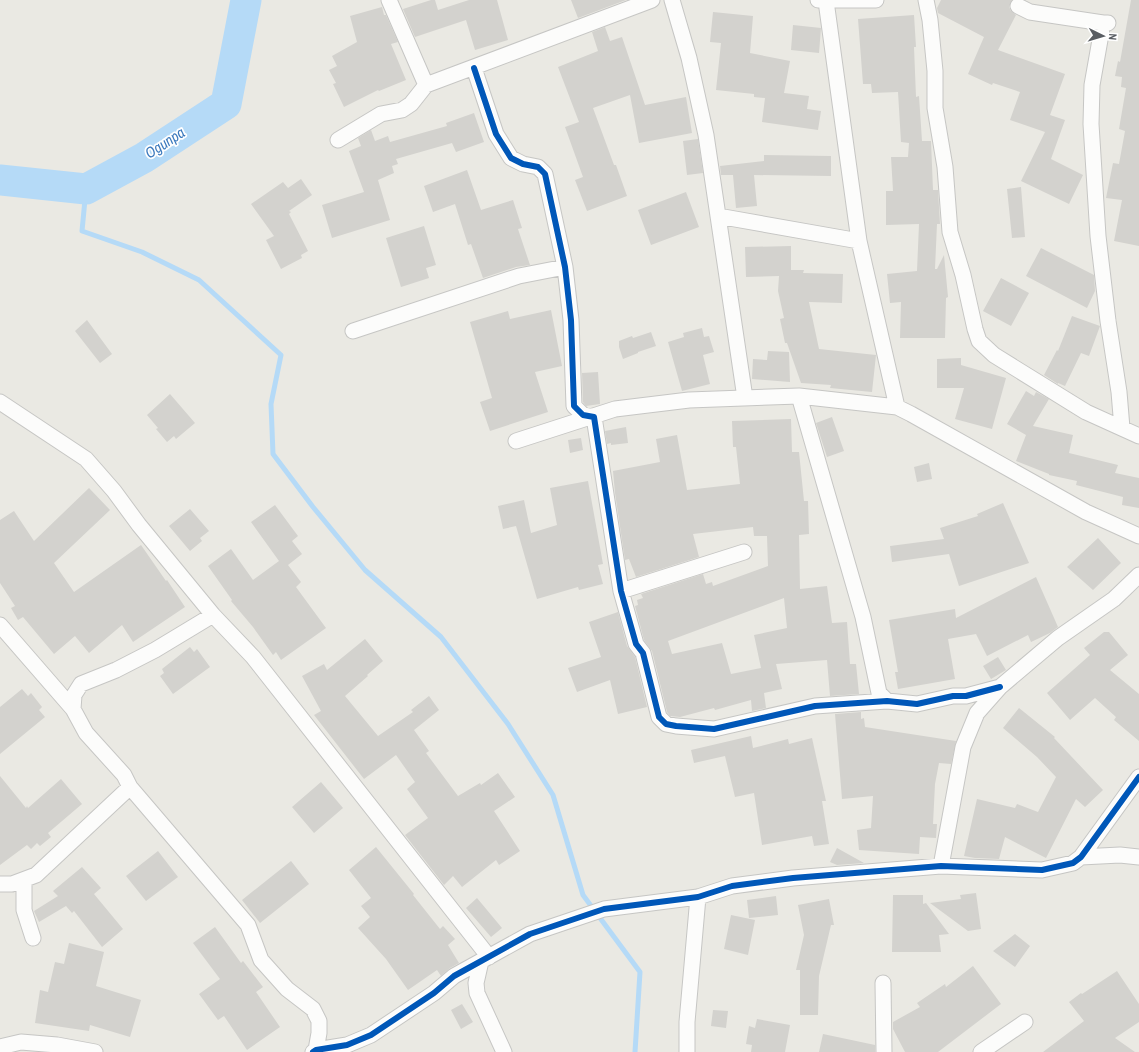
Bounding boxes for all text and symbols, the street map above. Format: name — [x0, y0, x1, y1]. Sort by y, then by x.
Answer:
north arrow — [1083, 16, 1123, 56]
text: N — [1106, 33, 1120, 41]
water label: Ogunpa — [141, 122, 189, 163]

